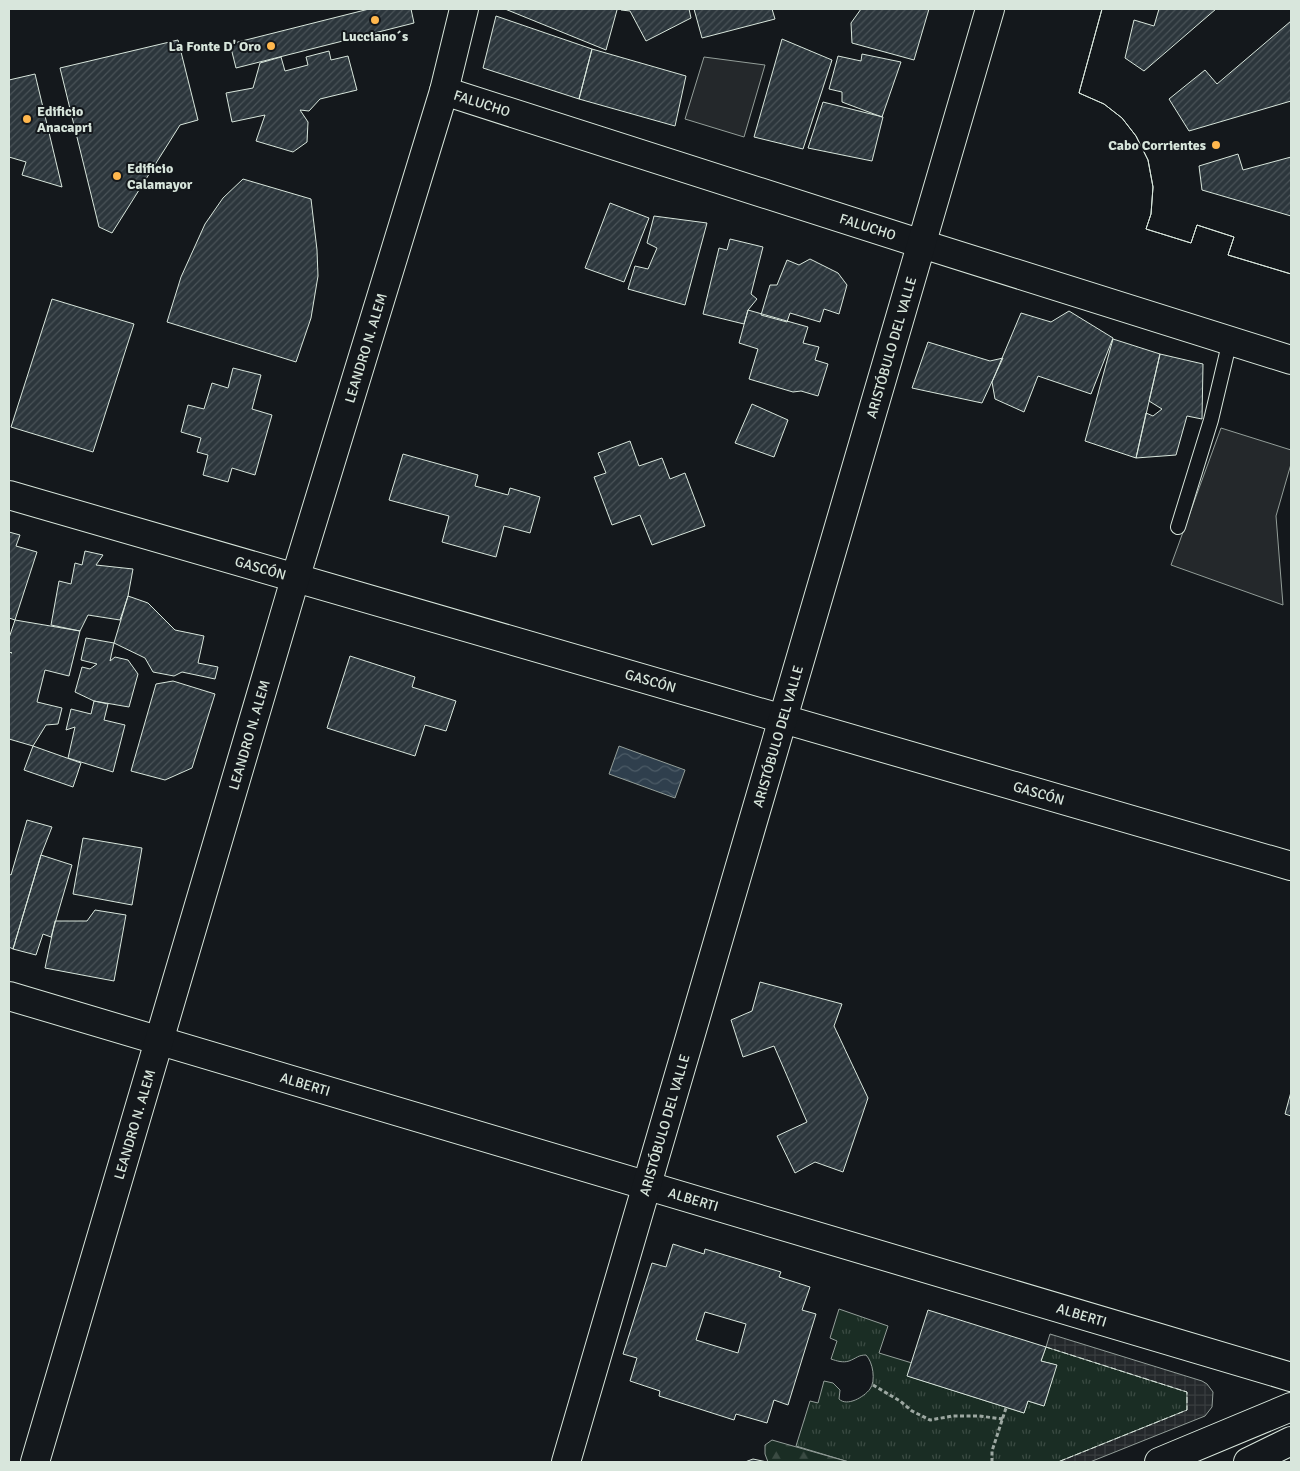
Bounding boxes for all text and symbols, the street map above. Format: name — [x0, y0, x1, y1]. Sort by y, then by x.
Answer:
marker: Lucciano´s — [369, 14, 381, 26]
place label: Lucciano´s — [342, 28, 408, 45]
place label: La Fonte D' Oro — [169, 38, 261, 55]
marker: La Fonte D' Oro — [265, 40, 277, 52]
street label: FALUCHO — [452, 87, 512, 121]
place label: Edificio Anacapri — [37, 103, 92, 136]
marker: Edificio Anacapri — [21, 113, 33, 125]
place label: Cabo Corrientes — [1108, 137, 1206, 154]
marker: Cabo Corrientes — [1210, 139, 1222, 151]
place label: Edificio Calamayor — [127, 160, 193, 193]
marker: Edificio Calamayor — [111, 170, 123, 182]
street label: FALUCHO — [837, 210, 898, 244]
street label: ARISTÓBULO DEL VALLE — [863, 275, 920, 420]
street label: LEANDRO N. ALEM — [341, 291, 391, 405]
street label: GASCÓN — [233, 553, 288, 584]
street label: ARISTÓBULO DEL VALLE — [750, 664, 807, 809]
street label: GASCÓN — [623, 666, 678, 697]
street label: LEANDRO N. ALEM — [225, 678, 274, 792]
street label: GASCÓN — [1011, 778, 1066, 809]
street label: ARISTÓBULO DEL VALLE — [636, 1052, 694, 1198]
street label: LEANDRO N. ALEM — [111, 1067, 159, 1182]
street label: ALBERTI — [278, 1069, 332, 1100]
street label: ALBERTI — [666, 1184, 720, 1215]
street label: ALBERTI — [1054, 1300, 1109, 1331]

